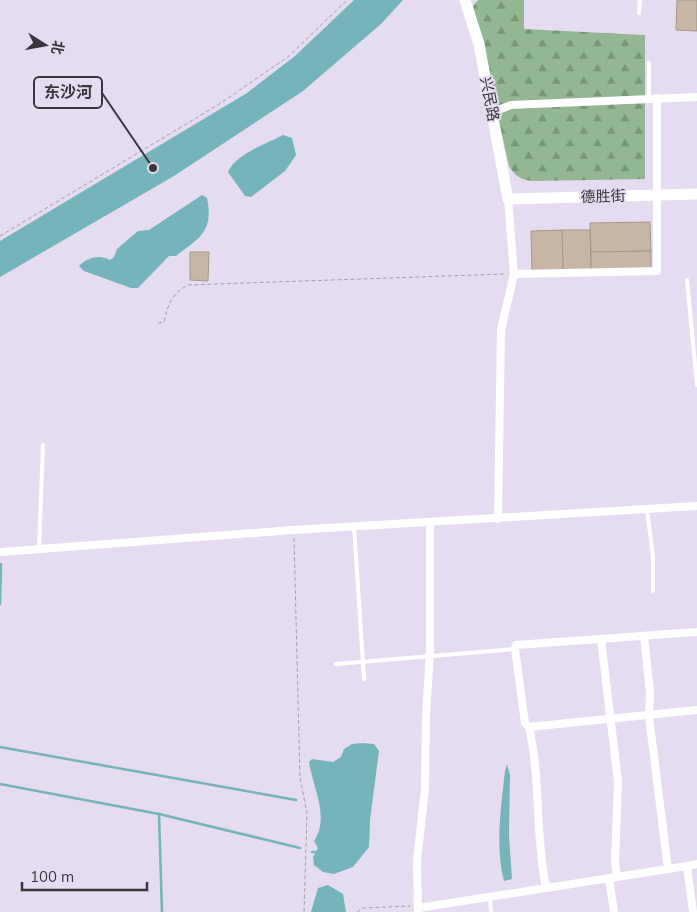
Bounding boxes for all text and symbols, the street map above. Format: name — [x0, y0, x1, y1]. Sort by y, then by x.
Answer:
north arrow — [20, 20, 70, 70]
text: 北 — [48, 39, 68, 56]
street label: 兴民路 — [476, 75, 504, 123]
callout: 东沙河 — [34, 77, 102, 108]
text: 东沙河 — [44, 82, 92, 102]
street label: 德胜街 — [580, 186, 626, 206]
scale bar — [22, 860, 148, 892]
text: 100 m — [30, 867, 74, 886]

